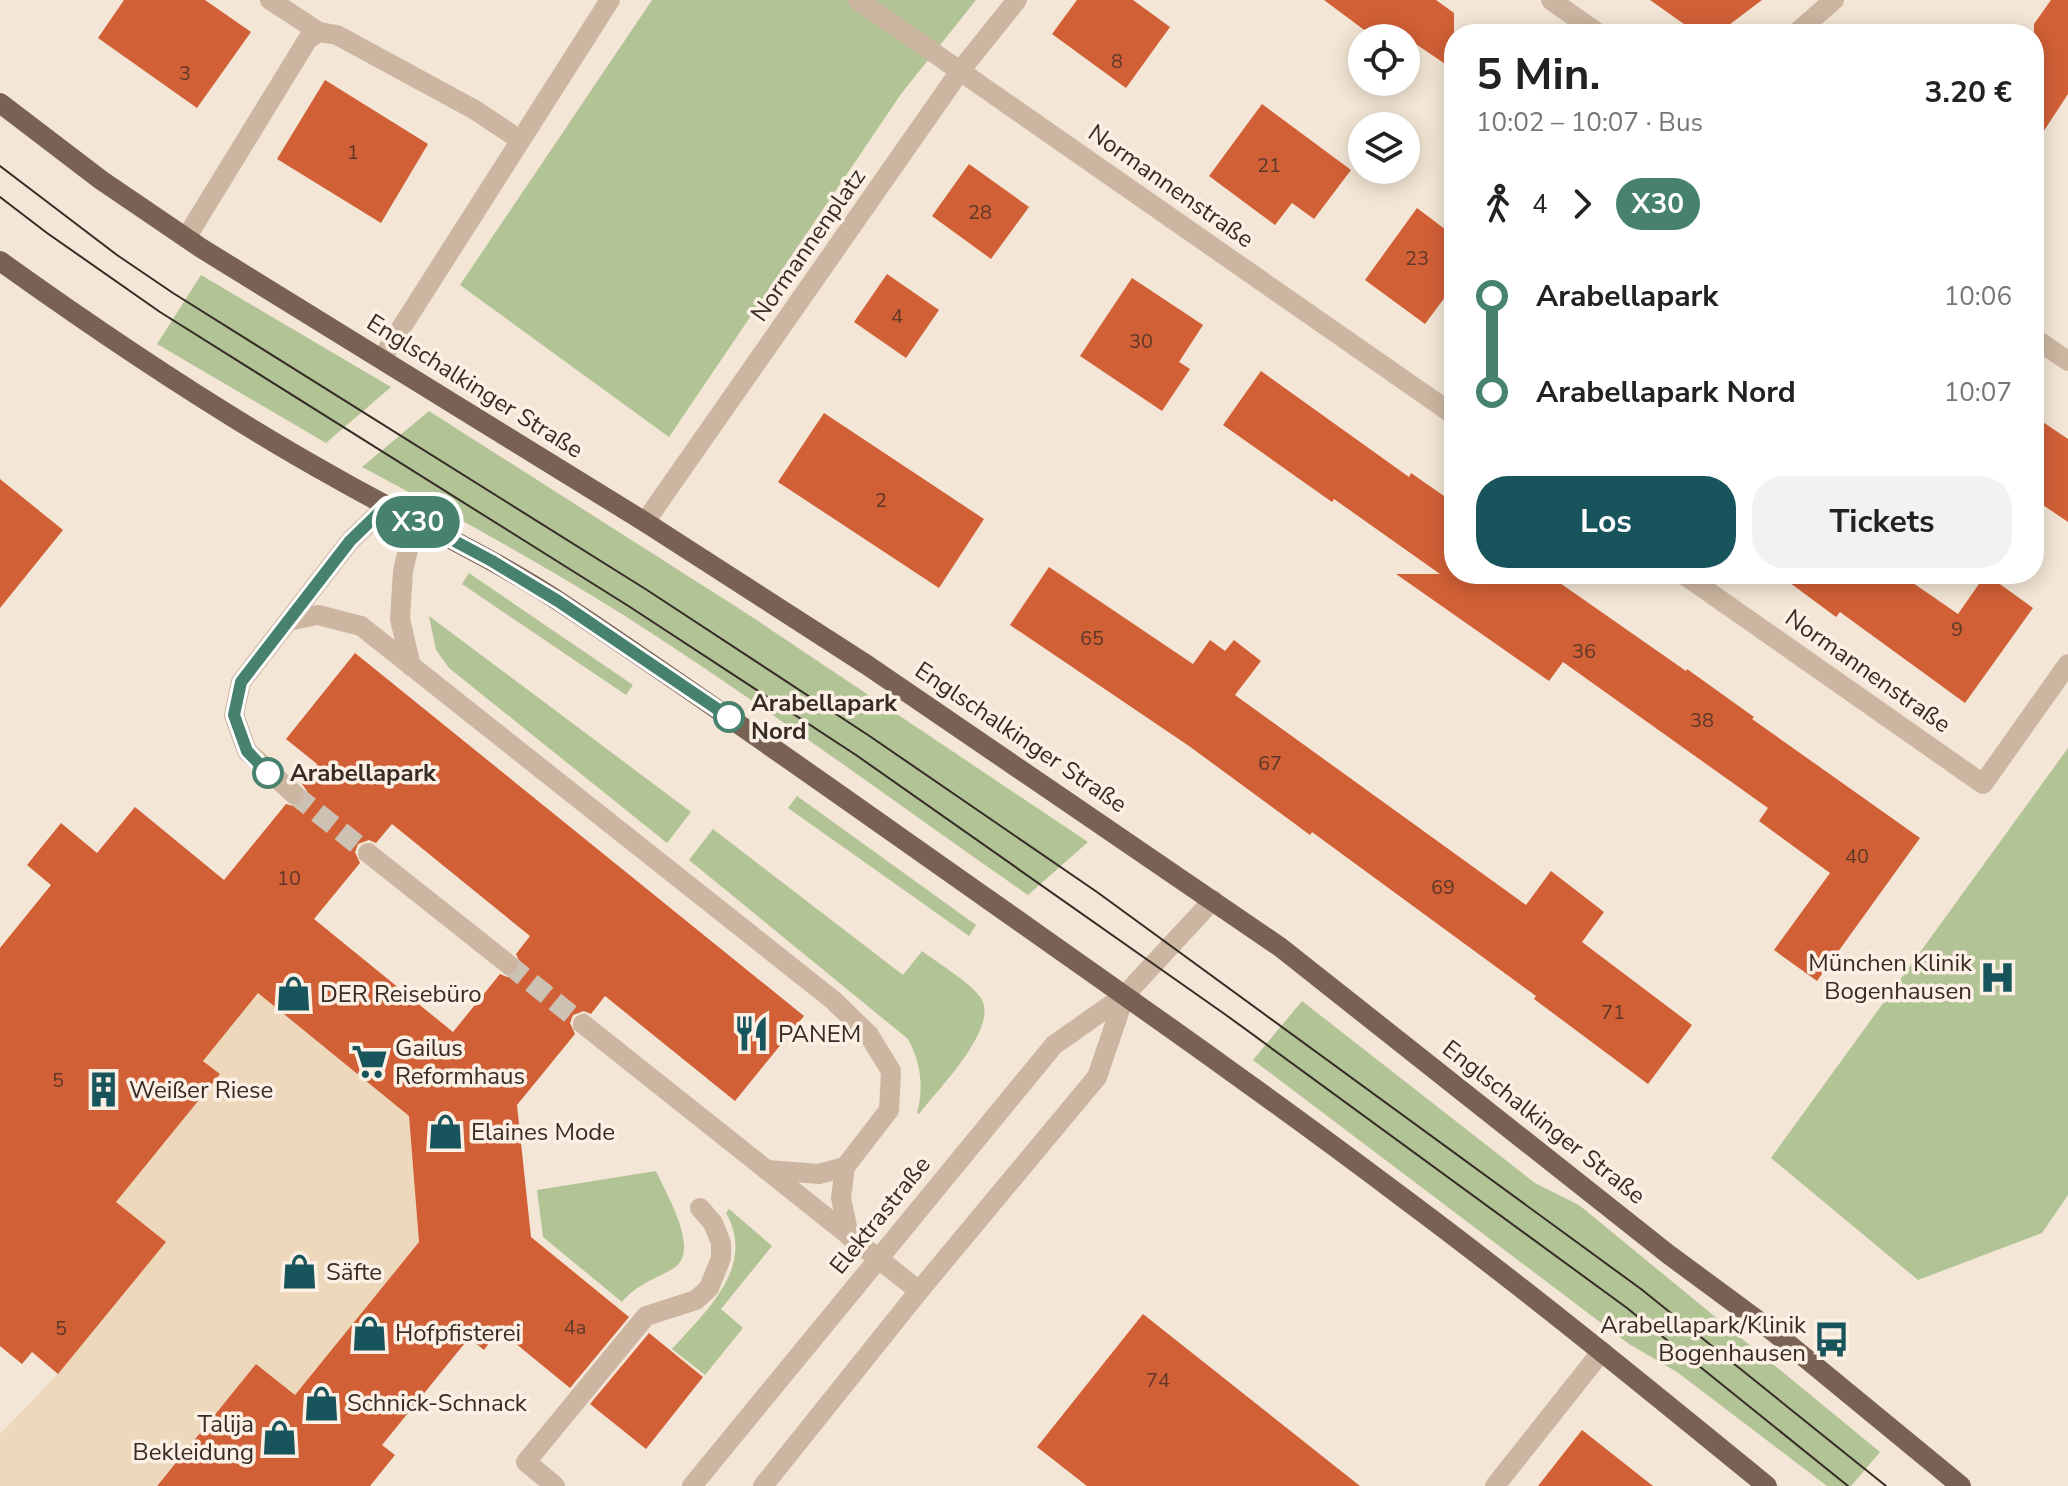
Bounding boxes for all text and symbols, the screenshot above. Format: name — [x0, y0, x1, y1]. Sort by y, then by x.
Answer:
map controls — [1348, 24, 1420, 184]
button: locate — [1348, 24, 1420, 96]
text: 5 Min. — [1476, 45, 1600, 105]
house number: 8 — [1111, 48, 1123, 75]
house number: 3 — [179, 60, 191, 87]
text: 3.20 € — [1924, 72, 2012, 113]
text: 10:02 – 10:07 · Bus — [1476, 105, 1703, 140]
button: layers — [1348, 112, 1420, 184]
street label: Normannenstraße — [1082, 117, 1260, 255]
house number: 1 — [347, 139, 359, 166]
house number: 21 — [1257, 152, 1281, 179]
street label: Normannenplatz — [743, 162, 873, 328]
icon: walk — [1476, 182, 1520, 226]
icon: forward — [1560, 182, 1604, 226]
text: X30 — [1632, 185, 1684, 223]
text: 4 — [1532, 187, 1548, 222]
house number: 28 — [968, 199, 992, 226]
house number: 23 — [1405, 245, 1429, 272]
text: Arabellapark — [1536, 276, 1718, 317]
text: 10:06 — [1944, 279, 2012, 314]
house number: 4 — [891, 303, 903, 330]
street label: Englschalkinger Straße — [361, 306, 589, 466]
house number: 30 — [1129, 328, 1153, 355]
text: Arabellapark Nord — [1536, 372, 1796, 413]
text: 10:07 — [1944, 375, 2012, 410]
button: Los — [1476, 476, 1736, 568]
button: Tickets — [1752, 476, 2012, 568]
house number: 2 — [875, 487, 887, 514]
line badge: X30 — [372, 496, 464, 548]
text: X30 — [392, 503, 444, 541]
street label: Normannenstraße — [1779, 602, 1957, 740]
house number: 9 — [1951, 616, 1963, 643]
house number: 65 — [1080, 625, 1104, 652]
house number: 36 — [1572, 638, 1596, 665]
street label: Englschalkinger Straße — [909, 654, 1133, 820]
place label: Arabellapark Nord — [751, 687, 898, 747]
marker: Arabellapark Nord — [714, 702, 744, 732]
house number: 38 — [1690, 707, 1714, 734]
house number: 67 — [1258, 750, 1282, 777]
place label: Arabellapark — [290, 757, 437, 789]
marker: Arabellapark — [253, 758, 283, 788]
house number: 40 — [1845, 843, 1869, 870]
house number: 10 — [277, 865, 301, 892]
house number: 69 — [1431, 874, 1455, 901]
place label: München Klinik Bogenhausen — [1808, 947, 1973, 1007]
hospital icon: München Klinik Bogenhausen — [1979, 958, 2017, 996]
shop icon: DER Reisebüro — [275, 975, 313, 1013]
place label: DER Reisebüro — [320, 978, 482, 1010]
house number: 71 — [1601, 999, 1625, 1026]
restaurant icon: PANEM — [733, 1015, 771, 1053]
place label: PANEM — [778, 1018, 861, 1050]
place label: Gailus Reformhaus — [395, 1032, 525, 1092]
street label: Englschalkinger Straße — [1436, 1033, 1652, 1211]
supermarket icon: Gailus Reformhaus — [350, 1043, 388, 1081]
house number: 5 — [52, 1067, 64, 1094]
building icon: Weißer Riese — [84, 1071, 122, 1109]
place label: Weißer Riese — [129, 1074, 273, 1106]
shop icon: Elaines Mode — [426, 1113, 464, 1151]
place label: Elaines Mode — [471, 1116, 615, 1148]
street label: Elektrastraße — [822, 1149, 938, 1281]
shop icon: Säfte — [281, 1253, 319, 1291]
place label: Säfte — [326, 1256, 382, 1288]
place label: Arabellapark/Klinik Bogenhausen — [1600, 1309, 1807, 1369]
shop icon: Hofpfisterei — [350, 1314, 388, 1352]
house number: 4a — [564, 1314, 586, 1341]
house number: 5 — [55, 1315, 67, 1342]
place label: Hofpfisterei — [395, 1317, 521, 1349]
bus stop icon: Arabellapark/Klinik Bogenhausen — [1813, 1320, 1851, 1358]
house number: 74 — [1146, 1367, 1170, 1394]
shop icon: Schnick-Schnack — [302, 1384, 340, 1422]
place label: Schnick-Schnack — [347, 1387, 528, 1419]
place label: Talija Bekleidung — [133, 1408, 254, 1468]
shop icon: Talija Bekleidung — [261, 1419, 299, 1457]

